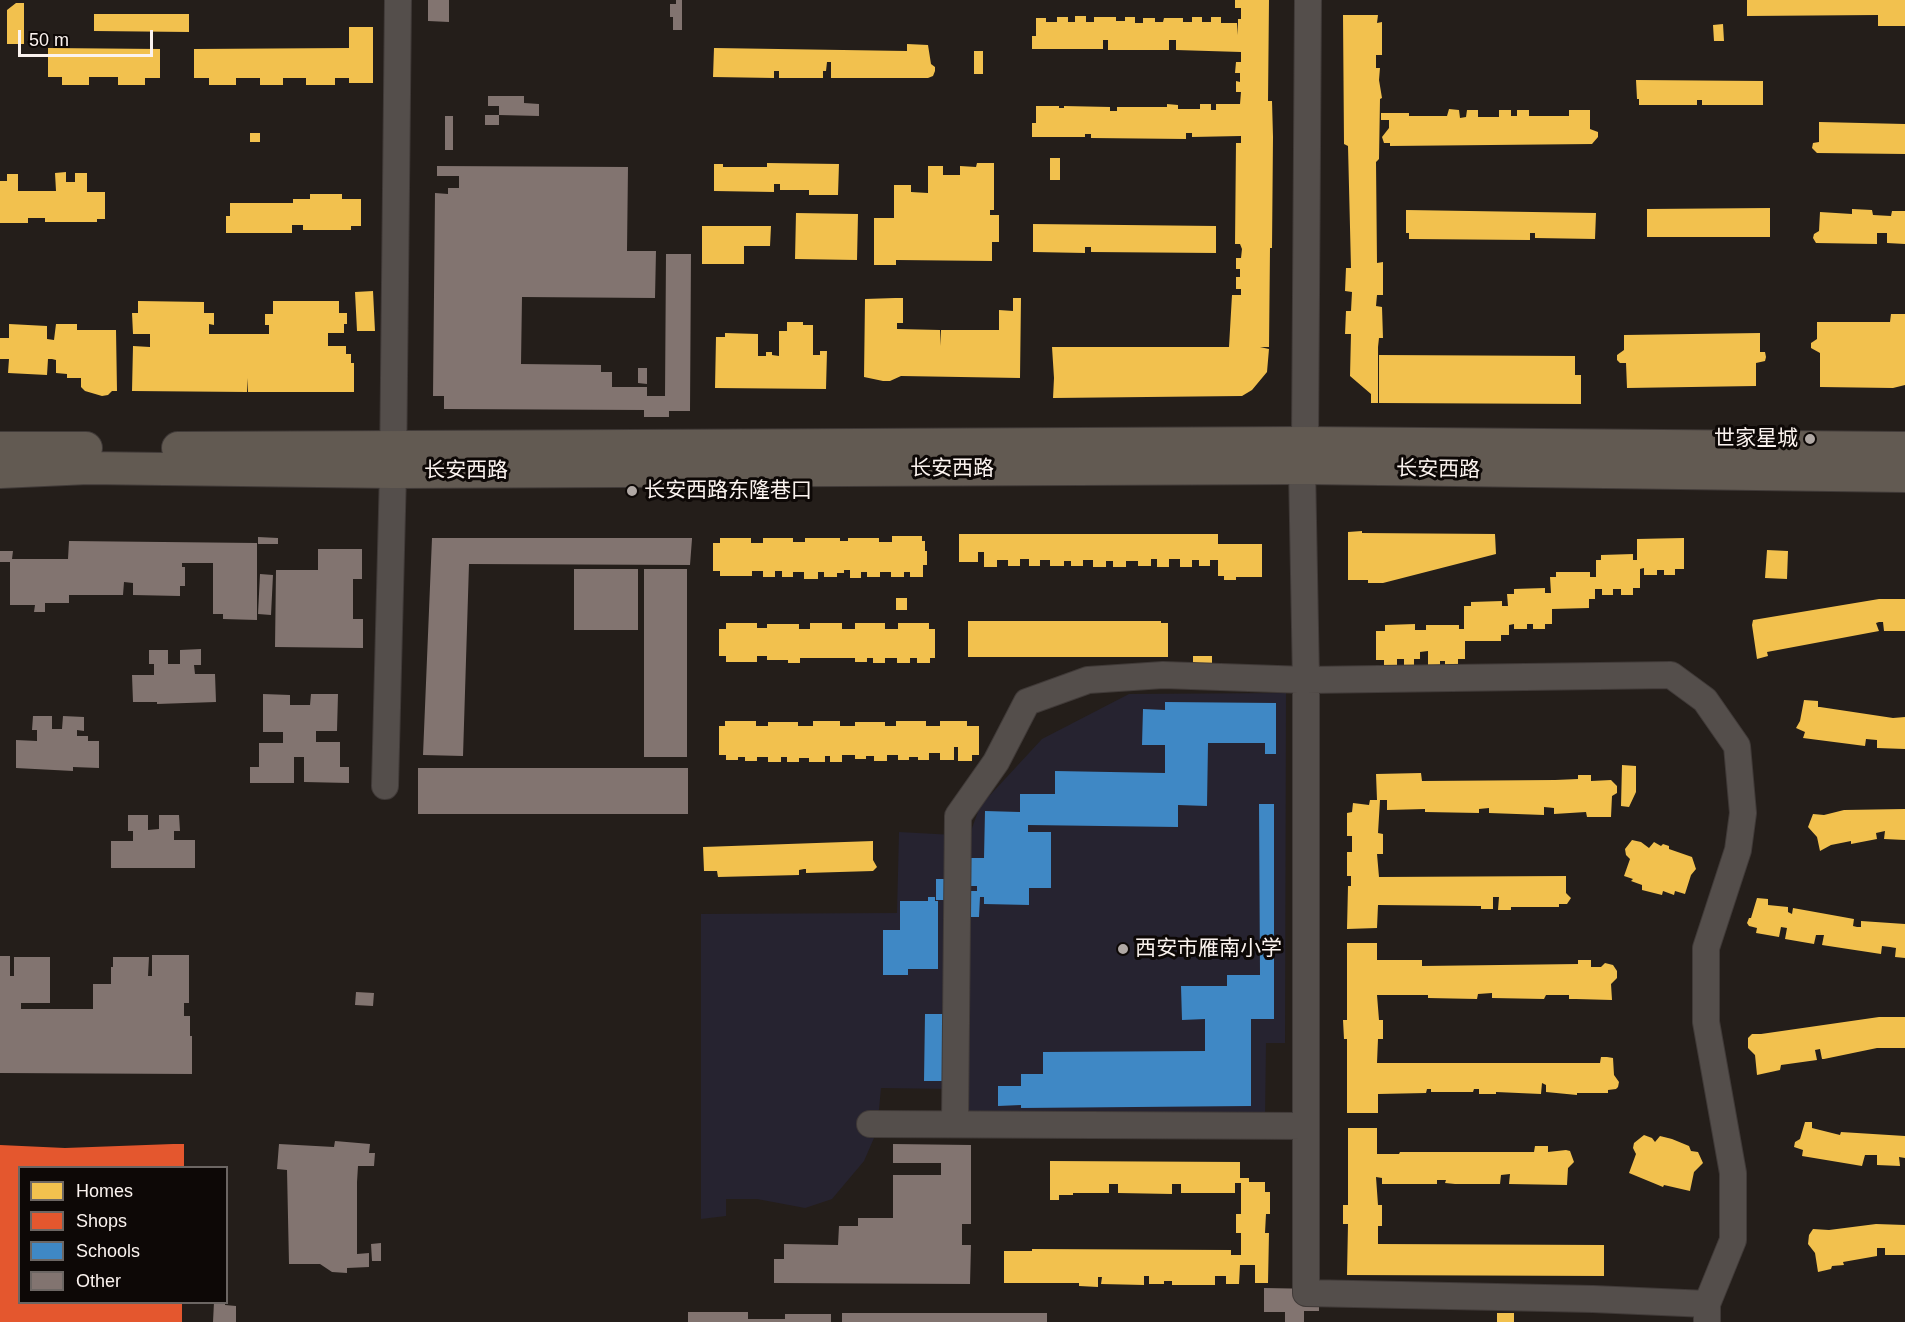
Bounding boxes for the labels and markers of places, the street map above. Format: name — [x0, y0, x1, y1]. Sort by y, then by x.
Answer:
place label: 世家星城 — [1714, 426, 1798, 452]
marker: 世家星城 — [1803, 432, 1817, 446]
place label: 长安西路东隆巷口 — [644, 478, 812, 504]
marker: 长安西路东隆巷口 — [625, 484, 639, 498]
place label: 西安市雁南小学 — [1135, 936, 1282, 962]
marker: 西安市雁南小学 — [1116, 942, 1130, 956]

